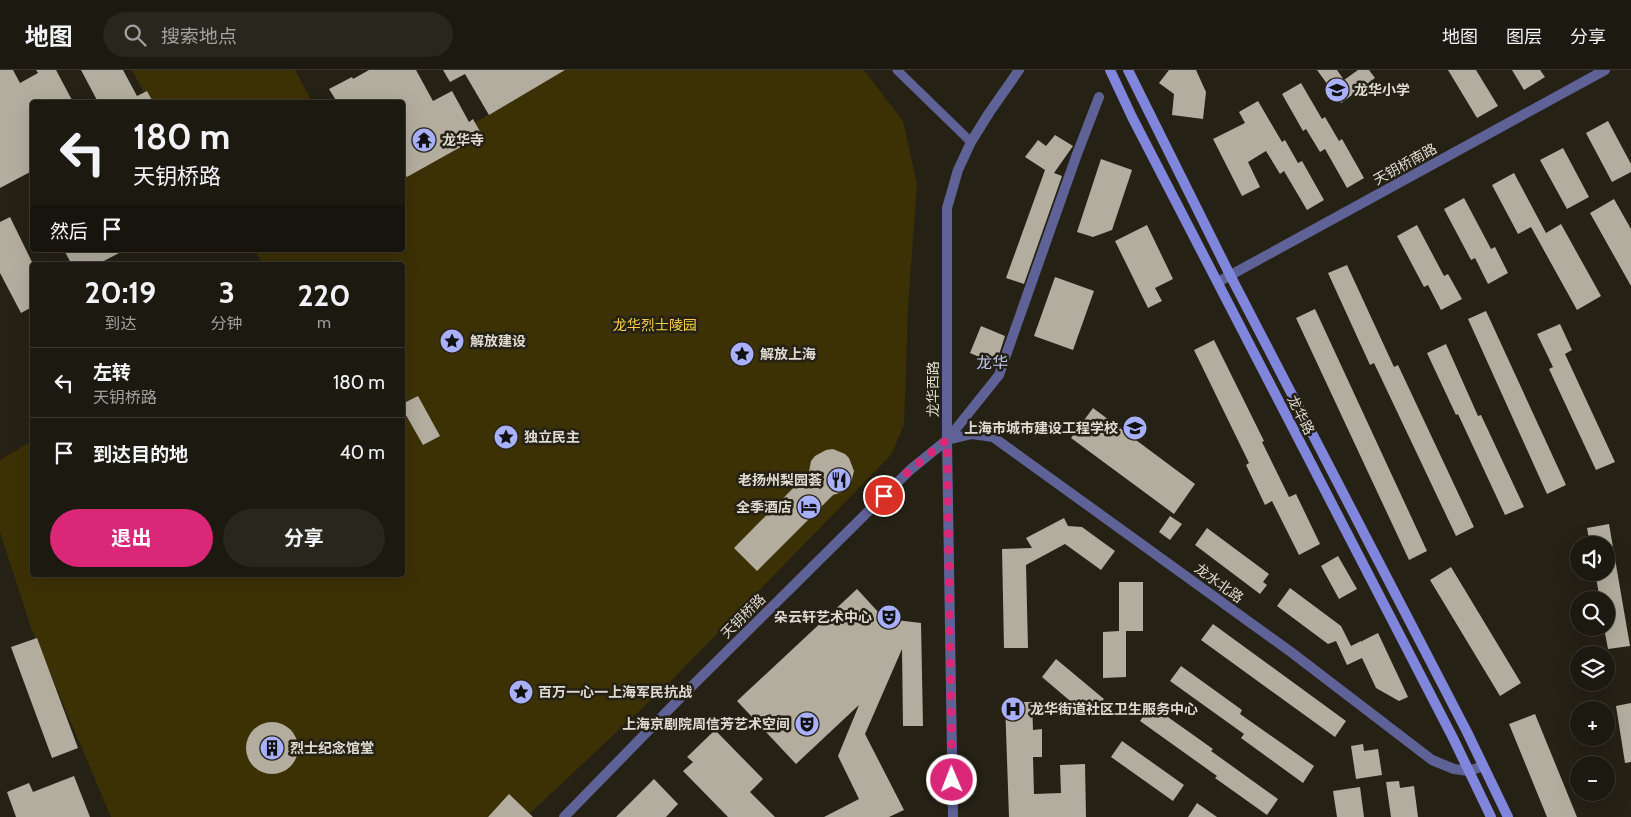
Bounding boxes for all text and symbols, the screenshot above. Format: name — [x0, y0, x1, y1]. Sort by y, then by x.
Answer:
search box — [103, 12, 453, 57]
icon: search — [121, 21, 149, 49]
text: 地图 — [25, 22, 73, 51]
text: 搜索地点 — [161, 25, 237, 48]
text: 地图 — [1442, 26, 1478, 48]
text: 图层 — [1506, 26, 1542, 48]
text: 分享 — [1570, 26, 1606, 48]
school or university icon: 龙华小学 — [1324, 77, 1350, 103]
place label: 龙华小学 — [1354, 81, 1410, 99]
text: 180 m — [133, 115, 230, 158]
icon: left — [50, 120, 115, 185]
temple icon: 龙华寺 — [411, 127, 437, 153]
place label: 龙华寺 — [442, 131, 484, 149]
street label: 天钥桥南路 — [1370, 139, 1440, 189]
text: 天钥桥路 — [133, 163, 221, 190]
icon: arrive — [98, 215, 126, 243]
text: 然后 — [50, 220, 88, 243]
text: 20:19 — [85, 274, 156, 311]
text: 3 — [219, 274, 235, 311]
text: 220 — [297, 277, 350, 314]
text: m — [317, 313, 331, 332]
text: 到达 — [104, 314, 136, 333]
text: 分钟 — [211, 314, 243, 333]
park label: 龙华烈士陵园 — [613, 316, 697, 334]
place icon: 解放建设 — [439, 328, 465, 354]
place label: 解放建设 — [470, 332, 526, 350]
place icon: 解放上海 — [729, 341, 755, 367]
place label: 解放上海 — [760, 345, 816, 363]
district label: 龙华 — [976, 353, 1008, 372]
text: 左转 — [93, 361, 131, 384]
street label: 龙华西路 — [924, 361, 942, 417]
icon: left — [50, 369, 78, 397]
text: 180 m — [333, 371, 385, 394]
text: 天钥桥路 — [93, 388, 157, 407]
street label: 龙华路 — [1283, 392, 1319, 438]
school or university icon: 上海市城市建设工程学校 — [1122, 415, 1148, 441]
place label: 上海市城市建设工程学校 — [964, 419, 1118, 437]
place icon: 独立民主 — [493, 424, 519, 450]
place label: 独立民主 — [524, 428, 580, 446]
icon: arrive — [50, 439, 78, 467]
text: 40 m — [340, 441, 385, 464]
text: 到达目的地 — [93, 443, 188, 466]
restaurant icon: 老扬州梨园荟 — [826, 467, 852, 493]
place label: 老扬州梨园荟 — [738, 471, 822, 489]
pin — [863, 475, 905, 517]
icon: arrive — [870, 482, 898, 510]
hotel icon: 全季酒店 — [796, 494, 822, 520]
place label: 全季酒店 — [736, 498, 792, 516]
button: 退出 — [50, 509, 213, 567]
button: 分享 — [223, 509, 385, 567]
map controls — [1570, 536, 1615, 801]
button: sound — [1570, 536, 1615, 581]
street label: 龙水北路 — [1191, 559, 1247, 607]
street label: 天钥桥路 — [717, 590, 769, 642]
button: search — [1570, 591, 1615, 636]
theatre icon: 朵云轩艺术中心 — [876, 604, 902, 630]
place label: 朵云轩艺术中心 — [774, 608, 872, 626]
button: layers — [1570, 646, 1615, 691]
place icon: 百万一心一上海军民抗战 — [508, 679, 534, 705]
place label: 百万一心一上海军民抗战 — [538, 683, 692, 701]
hospital icon: 龙华街道社区卫生服务中心 — [1000, 696, 1026, 722]
place label: 龙华街道社区卫生服务中心 — [1030, 700, 1198, 718]
button: + — [1570, 701, 1615, 746]
theatre icon: 上海京剧院周信芳艺术空间 — [794, 711, 820, 737]
place label: 上海京剧院周信芳艺术空间 — [622, 715, 790, 733]
building icon: 烈士纪念馆堂 — [259, 735, 285, 761]
place label: 烈士纪念馆堂 — [290, 739, 374, 757]
position arrow — [925, 753, 977, 805]
button: − — [1570, 756, 1615, 801]

